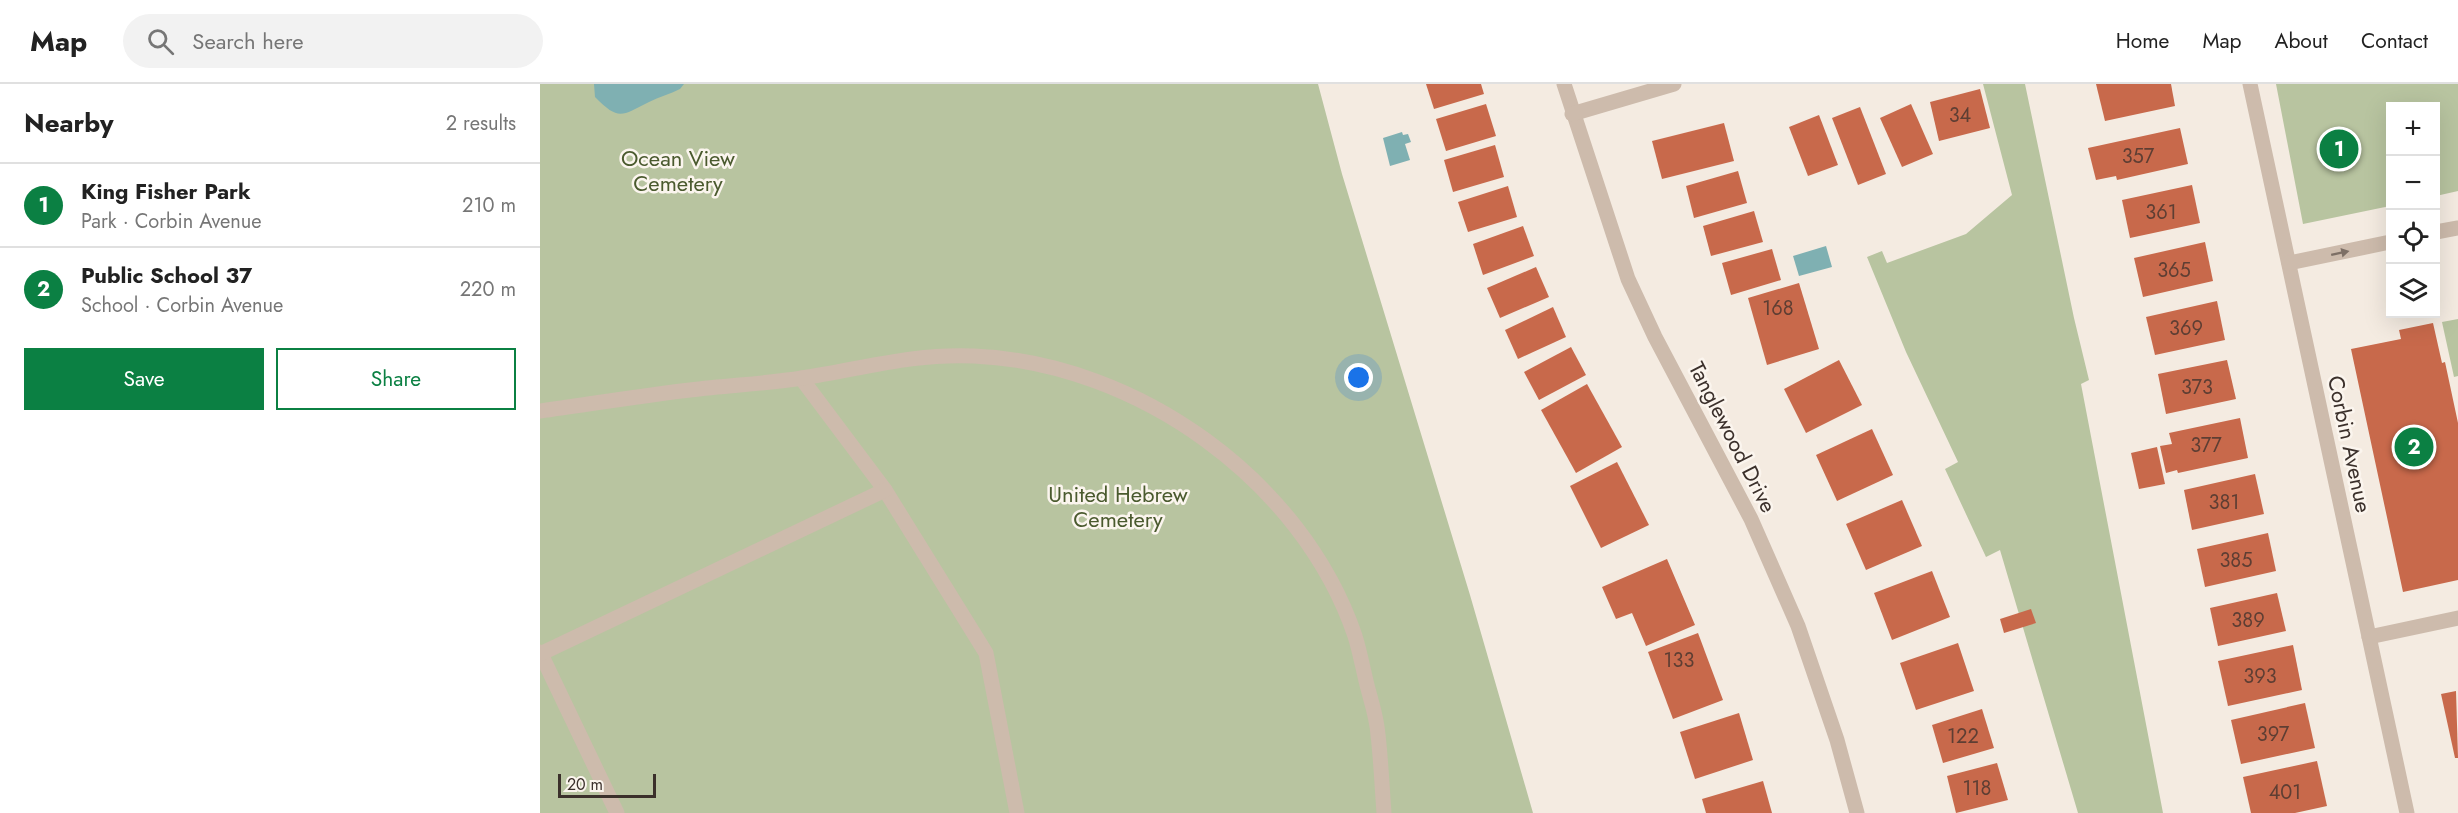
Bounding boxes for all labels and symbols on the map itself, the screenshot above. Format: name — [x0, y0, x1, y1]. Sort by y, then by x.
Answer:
house number: 34 — [1949, 101, 1972, 130]
pin: 1 — [2320, 126, 2358, 172]
park label: Ocean View Cemetery — [621, 142, 735, 199]
house number: 357 — [2122, 142, 2155, 171]
house number: 361 — [2145, 198, 2177, 227]
one-way arrow — [2330, 247, 2349, 257]
house number: 365 — [2157, 256, 2191, 285]
house number: 168 — [1762, 294, 1794, 323]
house number: 369 — [2169, 314, 2203, 343]
street label: Tanglewood Drive — [1681, 356, 1785, 518]
your location — [1344, 363, 1373, 392]
street label: Corbin Avenue — [2320, 372, 2380, 516]
house number: 373 — [2181, 373, 2213, 402]
pin: 2 — [2394, 424, 2434, 470]
house number: 377 — [2190, 431, 2222, 460]
park label: United Hebrew Cemetery — [1048, 478, 1188, 535]
house number: 381 — [2209, 488, 2239, 517]
house number: 385 — [2219, 546, 2253, 575]
house number: 389 — [2231, 606, 2265, 635]
house number: 133 — [1664, 646, 1694, 675]
house number: 393 — [2243, 662, 2277, 691]
house number: 397 — [2257, 720, 2290, 749]
house number: 122 — [1947, 722, 1979, 751]
scale bar — [558, 771, 656, 798]
house number: 118 — [1963, 774, 1991, 803]
house number: 401 — [2269, 778, 2301, 807]

